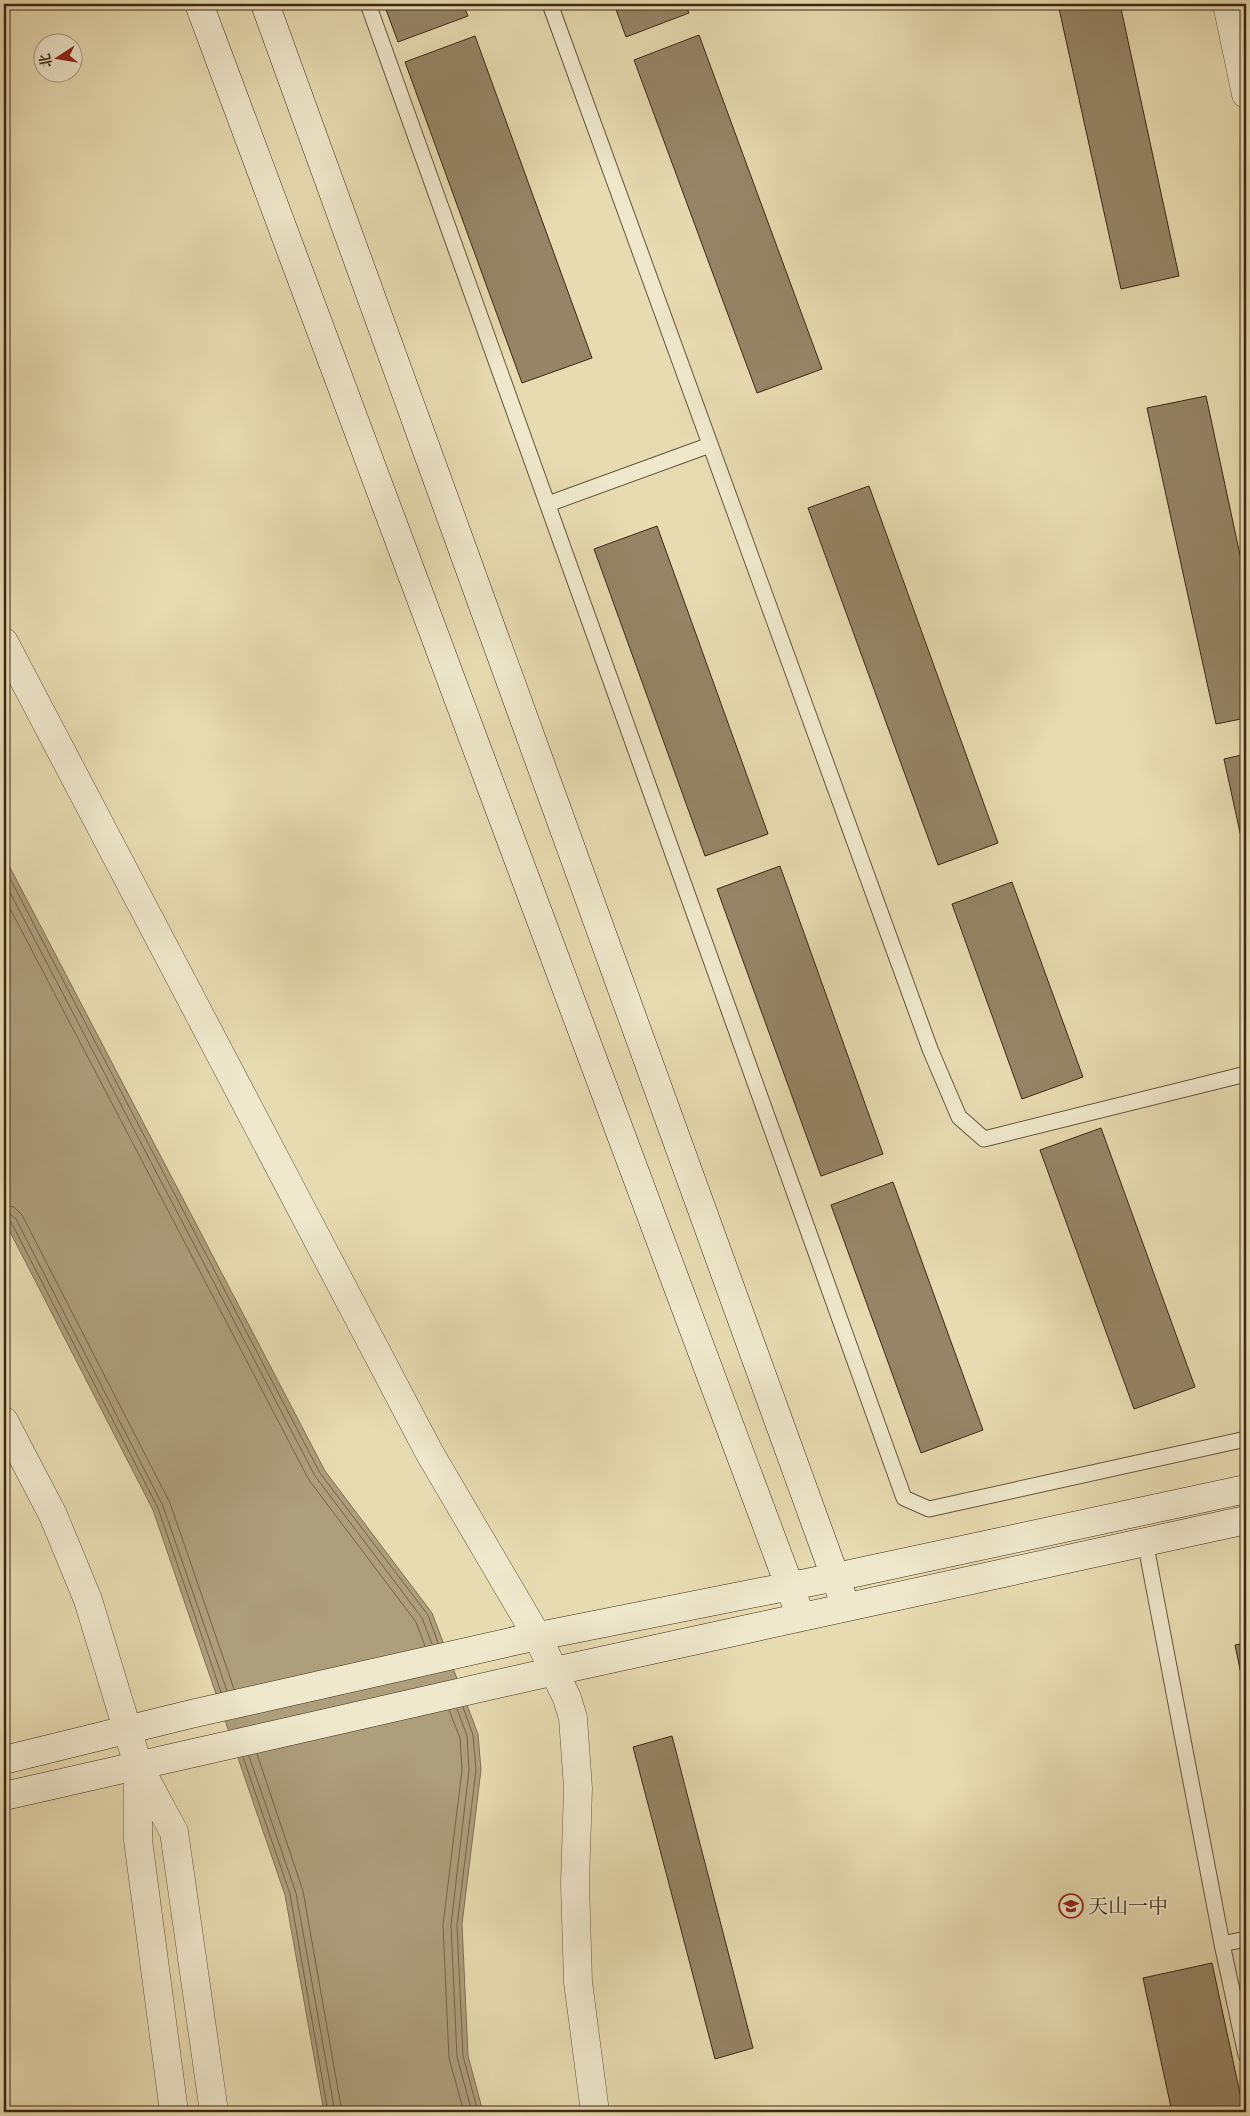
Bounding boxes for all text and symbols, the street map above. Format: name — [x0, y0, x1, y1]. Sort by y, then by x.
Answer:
north arrow — [32, 32, 82, 82]
text: 北 — [36, 52, 56, 69]
school or university icon: 天山一中 — [1058, 1893, 1084, 1919]
place label: 天山一中 — [1088, 1894, 1168, 1918]

